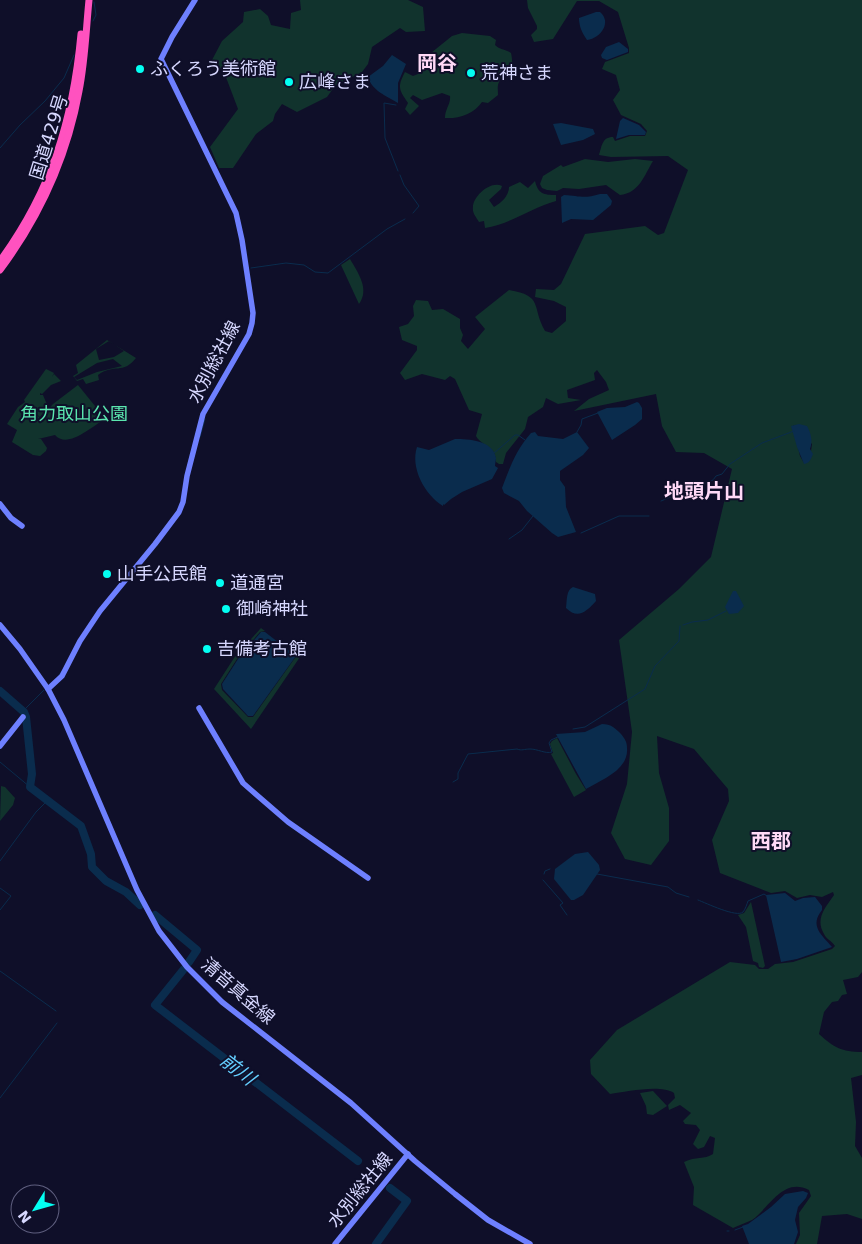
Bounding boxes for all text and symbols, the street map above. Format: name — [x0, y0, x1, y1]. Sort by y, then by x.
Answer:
district label: 岡谷 — [417, 51, 457, 75]
place label: ふくろう美術館 — [150, 58, 276, 79]
place label: 荒神さま — [481, 62, 553, 83]
marker: ふくろう美術館 — [134, 63, 146, 75]
marker: 荒神さま — [465, 67, 477, 79]
place label: 広峰さま — [299, 71, 371, 92]
marker: 広峰さま — [283, 76, 295, 88]
street label: 国道429号 — [26, 92, 71, 182]
street label: 水別総社線 — [183, 317, 244, 406]
park label: 角力取山公園 — [20, 403, 128, 424]
district label: 地頭片山 — [664, 479, 744, 503]
place label: 山手公民館 — [117, 563, 207, 584]
marker: 山手公民館 — [101, 568, 113, 580]
place label: 道通宮 — [230, 572, 284, 593]
marker: 道通宮 — [214, 577, 226, 589]
place label: 御崎神社 — [236, 598, 308, 619]
marker: 御崎神社 — [220, 603, 232, 615]
place label: 吉備考古館 — [217, 638, 307, 659]
marker: 吉備考古館 — [201, 643, 213, 655]
district label: 西郡 — [751, 829, 791, 853]
street label: 清音真金線 — [197, 953, 279, 1028]
water label: 前川 — [216, 1049, 261, 1091]
street label: 水別総社線 — [323, 1148, 396, 1231]
north arrow — [10, 1184, 60, 1234]
text: N — [15, 1207, 35, 1226]

